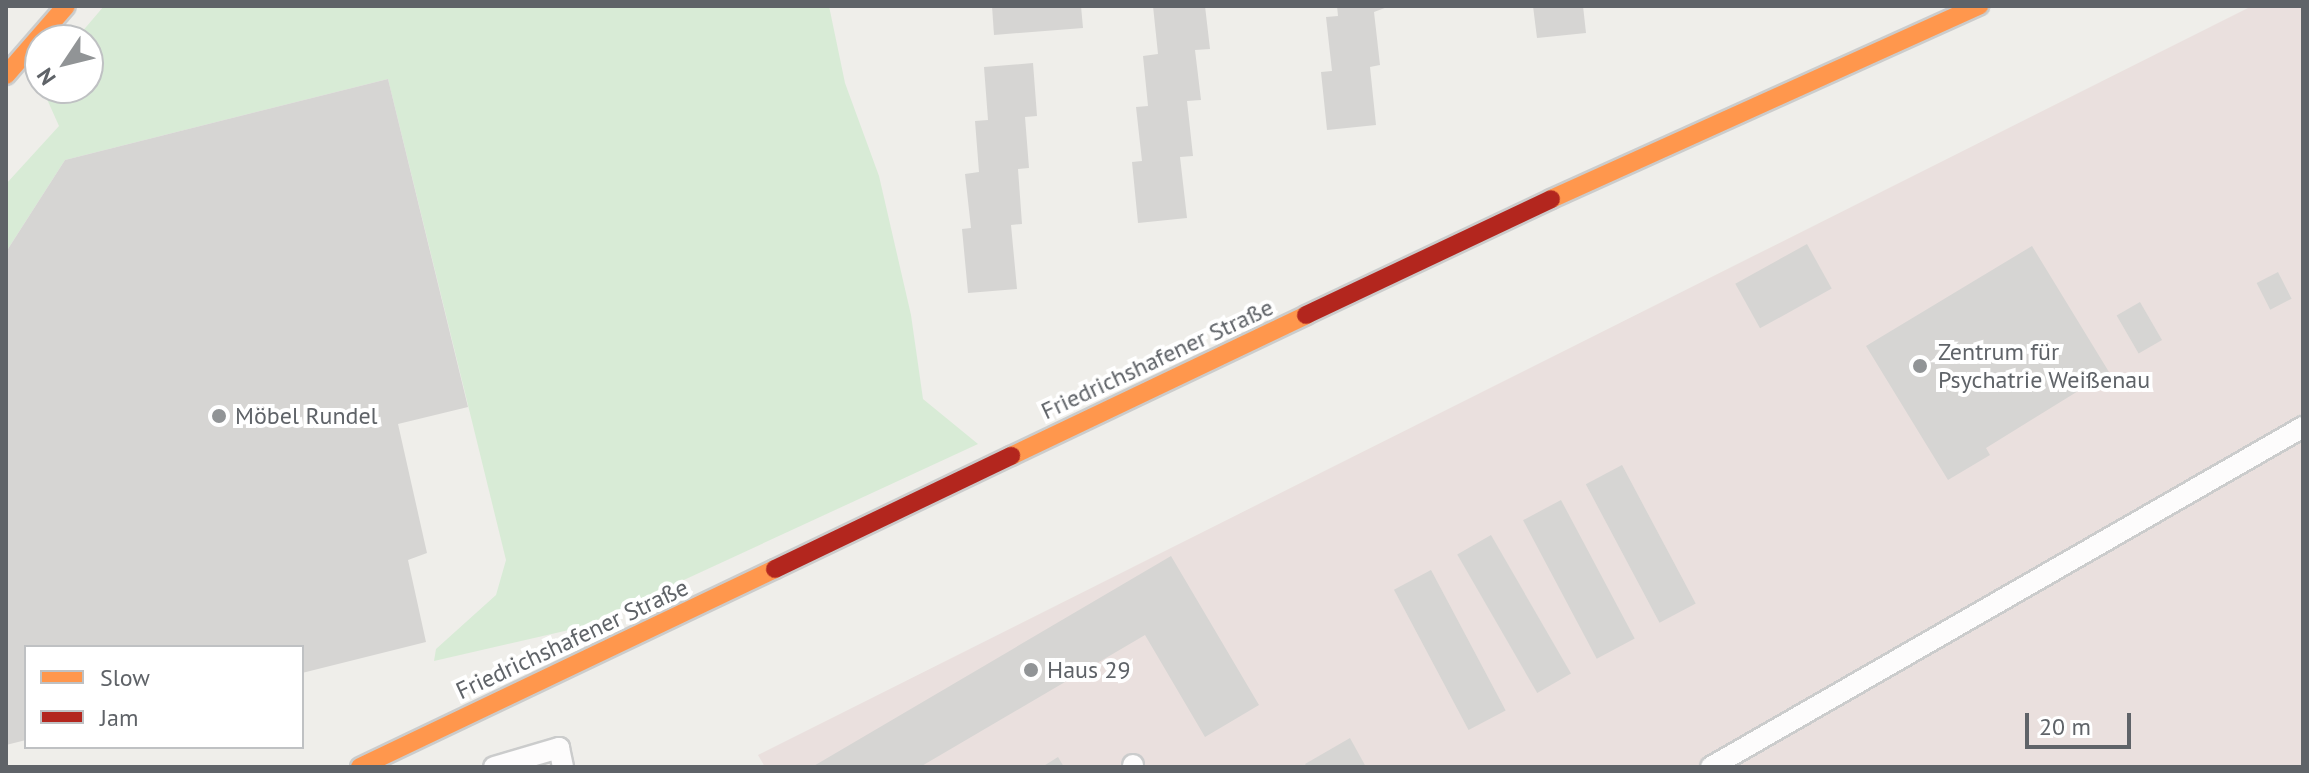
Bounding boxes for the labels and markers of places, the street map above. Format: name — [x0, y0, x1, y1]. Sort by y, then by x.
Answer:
place label: Zentrum für Psychatrie Weißenau — [1938, 338, 2151, 394]
marker: Zentrum für Psychatrie Weißenau — [1909, 355, 1931, 377]
place label: Möbel Rundel — [235, 402, 378, 430]
marker: Möbel Rundel — [210, 407, 228, 425]
place label: Haus 29 — [1047, 656, 1131, 684]
marker: Haus 29 — [1022, 661, 1040, 679]

